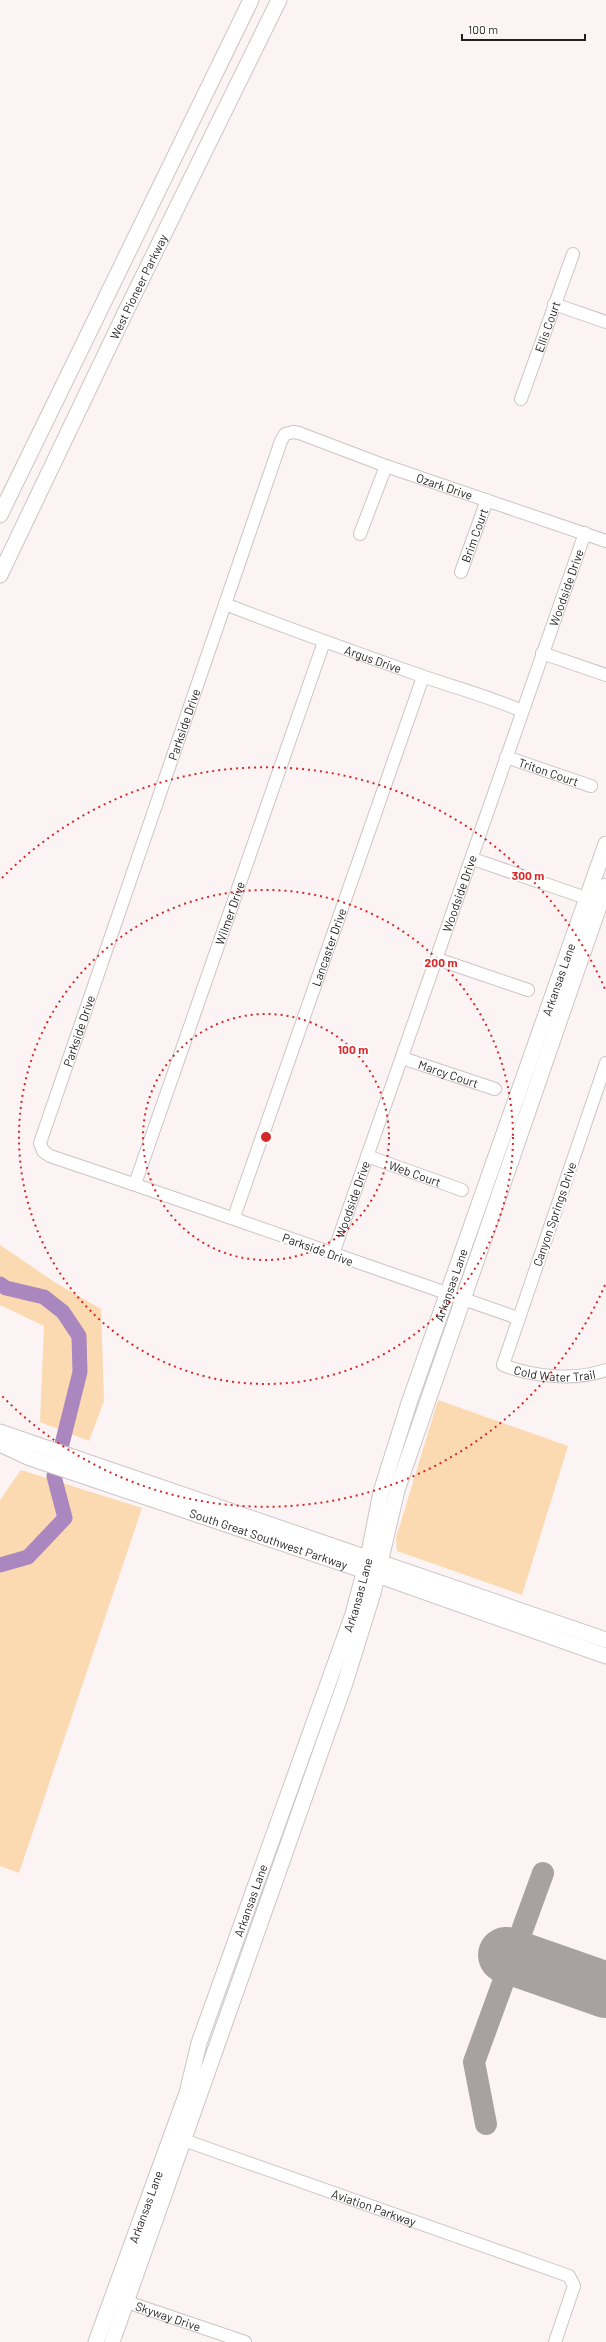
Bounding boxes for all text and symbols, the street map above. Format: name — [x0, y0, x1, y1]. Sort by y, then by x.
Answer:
scale bar — [462, 16, 585, 42]
text: 100 m — [468, 22, 498, 36]
street label: West Pioneer Parkway — [107, 231, 170, 341]
street label: Ellis Court — [531, 299, 563, 354]
street label: Ozark Drive — [415, 470, 475, 502]
street label: Brim Court — [458, 506, 490, 564]
street label: Woodside Drive — [546, 547, 586, 628]
street label: Argus Drive — [343, 642, 403, 675]
street label: Parkside Drive — [165, 687, 202, 762]
street label: Triton Court — [517, 755, 580, 788]
street label: Woodside Drive — [439, 853, 479, 934]
text: 300 m — [512, 868, 544, 882]
street label: Wilmer Drive — [212, 879, 247, 947]
street label: Lancaster Drive — [308, 906, 349, 988]
street label: Arkansas Lane — [539, 941, 578, 1018]
text: 200 m — [425, 955, 457, 969]
street label: Parkside Drive — [60, 993, 97, 1068]
text: 100 m — [338, 1042, 368, 1056]
street label: Marcy Court — [417, 1057, 480, 1090]
centre of rings — [259, 1130, 273, 1144]
street label: Web Court — [387, 1157, 443, 1189]
street label: Woodside Drive — [332, 1159, 372, 1240]
street label: Canyon Springs Drive — [530, 1160, 578, 1268]
street label: Parkside Drive — [281, 1230, 355, 1268]
street label: Arkansas Lane — [431, 1247, 470, 1323]
street label: Cold Water Trail — [513, 1362, 597, 1383]
street label: South Great Southwest Parkway — [188, 1505, 350, 1572]
street label: Arkansas Lane — [340, 1556, 375, 1634]
street label: Arkansas Lane — [231, 1862, 270, 1939]
street label: Arkansas Lane — [126, 2169, 165, 2245]
street label: Aviation Parkway — [330, 2186, 418, 2229]
street label: Skyway Drive — [134, 2298, 203, 2334]

